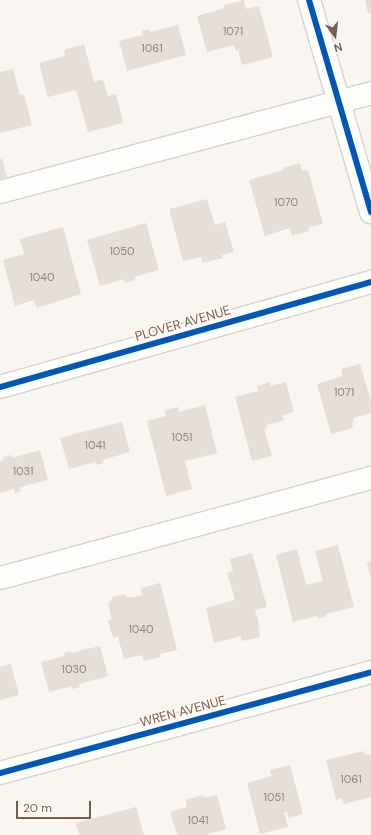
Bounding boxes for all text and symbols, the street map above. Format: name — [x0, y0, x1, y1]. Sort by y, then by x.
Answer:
north arrow — [315, 16, 355, 56]
house number: 1071 — [223, 24, 243, 38]
text: N — [332, 40, 344, 55]
house number: 1061 — [141, 41, 163, 55]
house number: 1070 — [274, 195, 298, 209]
house number: 1050 — [109, 244, 135, 258]
house number: 1040 — [29, 270, 55, 284]
street label: PLOVER AVENUE — [133, 303, 233, 345]
house number: 1071 — [334, 385, 354, 399]
house number: 1051 — [171, 430, 193, 444]
house number: 1041 — [84, 438, 106, 452]
house number: 1031 — [13, 464, 33, 478]
house number: 1040 — [128, 622, 154, 636]
house number: 1030 — [62, 662, 86, 676]
street label: WREN AVENUE — [138, 693, 228, 731]
house number: 1061 — [340, 772, 362, 786]
house number: 1051 — [263, 790, 285, 804]
scale bar — [18, 793, 93, 819]
text: 20 m — [23, 800, 52, 816]
house number: 1041 — [187, 813, 209, 827]

